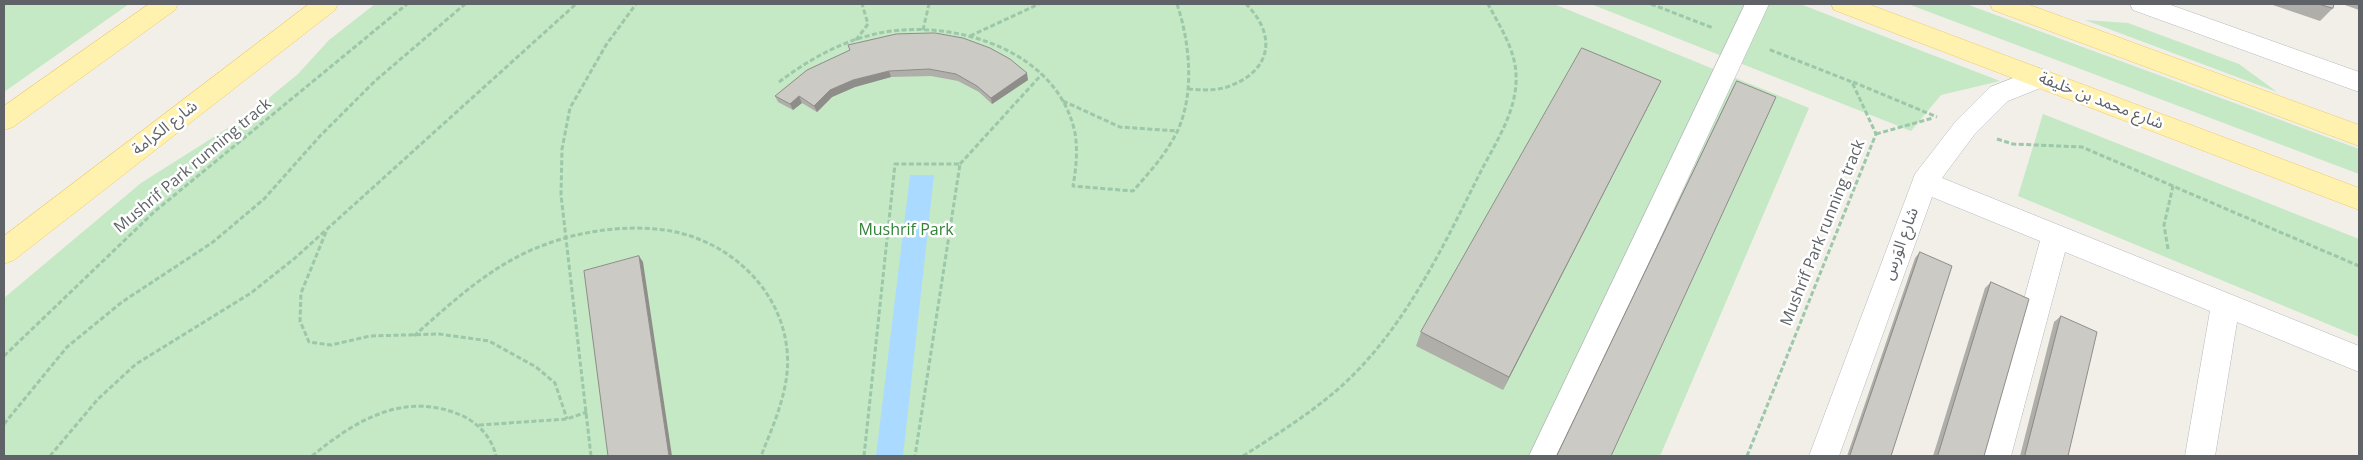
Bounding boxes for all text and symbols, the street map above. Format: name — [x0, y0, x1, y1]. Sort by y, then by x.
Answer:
street label: شارع محمد بن خليفة — [2036, 68, 2166, 134]
street label: Mushrif Park running track — [111, 95, 275, 237]
street label: شارع الكرامة — [129, 97, 201, 159]
street label: Mushrif Park running track — [1777, 137, 1869, 329]
street label: شارع الوَرس — [1879, 205, 1923, 283]
park label: Mushrif Park — [858, 220, 954, 240]

